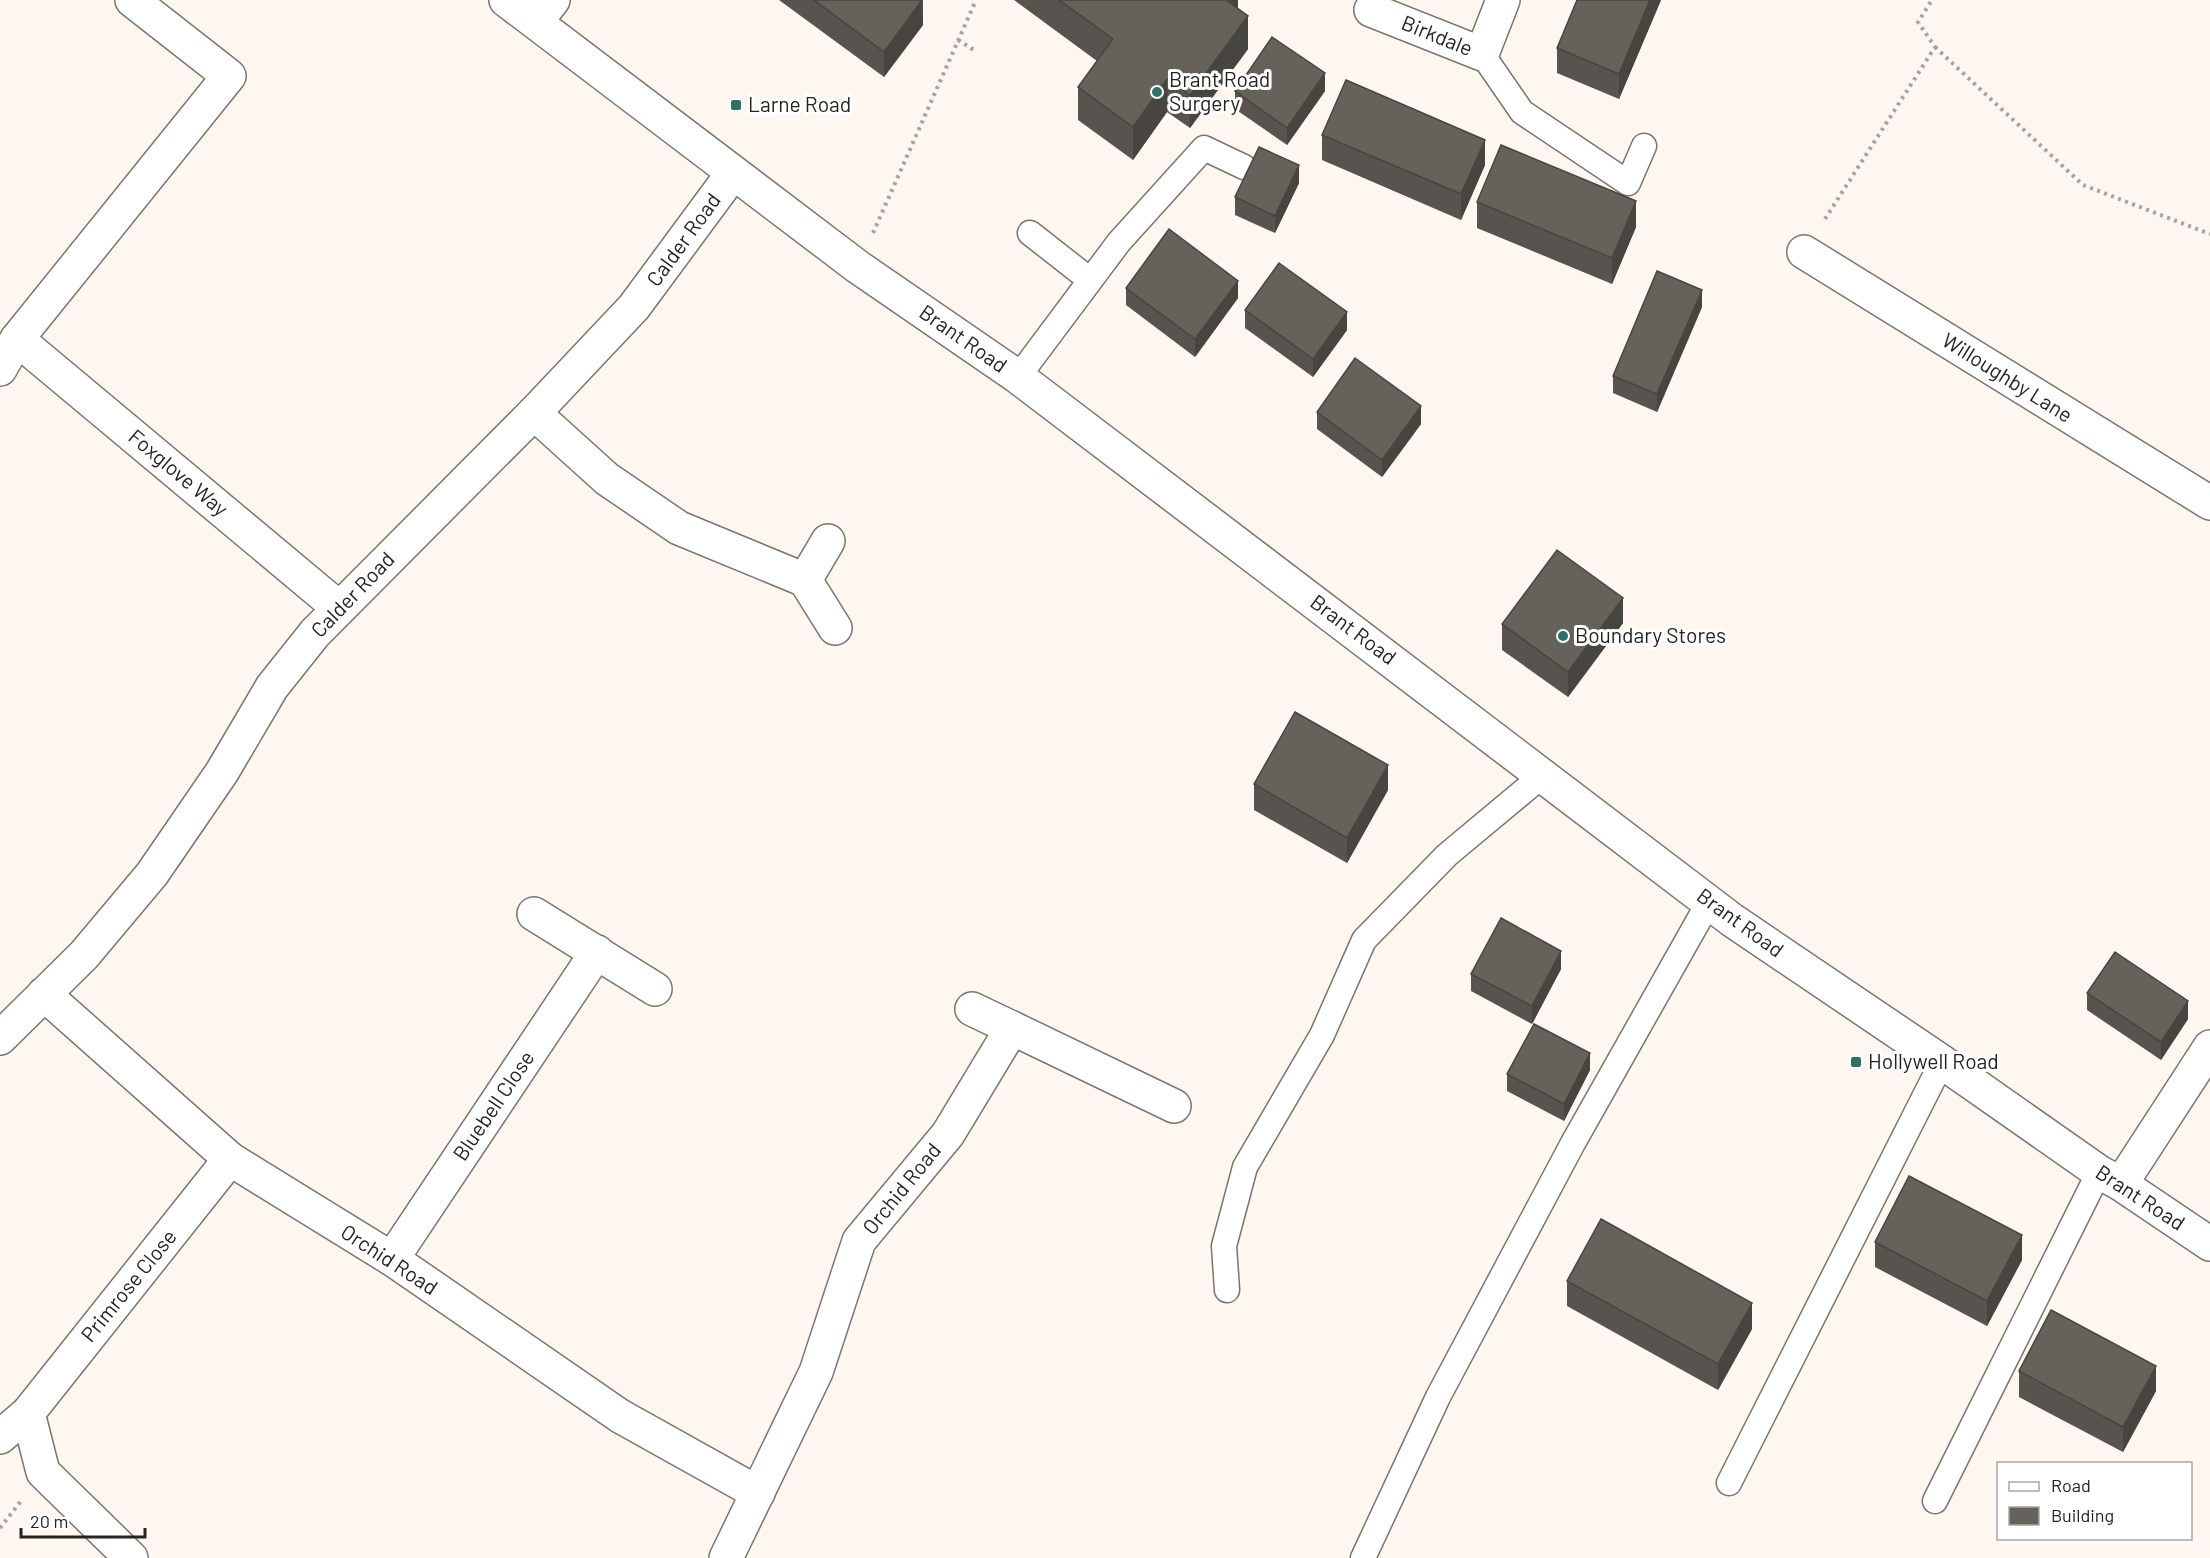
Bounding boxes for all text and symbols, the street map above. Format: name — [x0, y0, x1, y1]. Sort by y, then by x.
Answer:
street label: Birkdale — [1398, 9, 1477, 60]
place label: Brant Road Surgery — [1169, 66, 1270, 115]
marker: Brant Road Surgery — [1150, 85, 1164, 99]
place label: Larne Road — [748, 91, 851, 116]
marker: Larne Road — [729, 98, 743, 112]
street label: Calder Road — [641, 188, 725, 291]
street label: Brant Road — [915, 299, 1012, 377]
street label: Willoughby Lane — [1938, 327, 2078, 427]
street label: Foxglove Way — [124, 423, 234, 521]
street label: Calder Road — [305, 546, 399, 642]
street label: Brant Road — [1306, 588, 1402, 669]
place label: Boundary Stores — [1575, 622, 1726, 647]
marker: Boundary Stores — [1556, 629, 1570, 643]
street label: Brant Road — [1693, 882, 1789, 962]
street label: Bluebell Close — [447, 1045, 539, 1165]
place label: Hollywell Road — [1868, 1048, 1999, 1073]
marker: Hollywell Road — [1849, 1055, 1863, 1069]
street label: Orchid Road — [856, 1137, 945, 1239]
street label: Brant Road — [2092, 1159, 2190, 1235]
street label: Orchid Road — [337, 1218, 443, 1299]
street label: Primrose Close — [75, 1224, 181, 1346]
legend — [1997, 1462, 2192, 1540]
text: Road — [2051, 1474, 2091, 1496]
scale bar — [21, 1501, 146, 1539]
text: Building — [2051, 1504, 2114, 1526]
text: 20 m — [30, 1510, 68, 1532]

